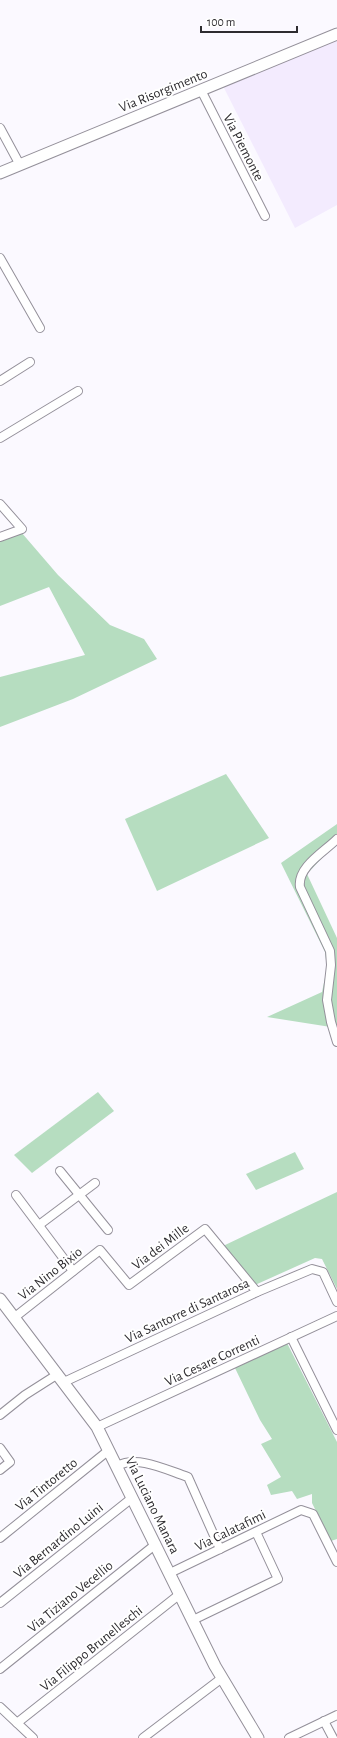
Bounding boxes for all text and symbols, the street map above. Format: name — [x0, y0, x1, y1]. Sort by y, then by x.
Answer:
scale bar — [201, 8, 297, 34]
text: 100 m — [207, 16, 235, 28]
street label: Via Risorgimento — [117, 67, 210, 115]
street label: Via Piemonte — [220, 112, 266, 183]
street label: Via dei Mille — [130, 1221, 192, 1273]
street label: Via Nino Bixio — [16, 1245, 85, 1303]
street label: Via Santorre di Santarosa — [123, 1276, 252, 1346]
street label: Via Cesare Correnti — [163, 1333, 262, 1389]
street label: Via Luciano Manara — [123, 1455, 182, 1557]
street label: Via Tintoretto — [13, 1456, 80, 1514]
street label: Via Bernardino Luini — [11, 1501, 106, 1581]
street label: Via Calatafimi — [193, 1508, 268, 1554]
street label: Via Tiziano Vecellio — [25, 1558, 116, 1635]
street label: Via Filippo Brunelleschi — [38, 1603, 145, 1694]

